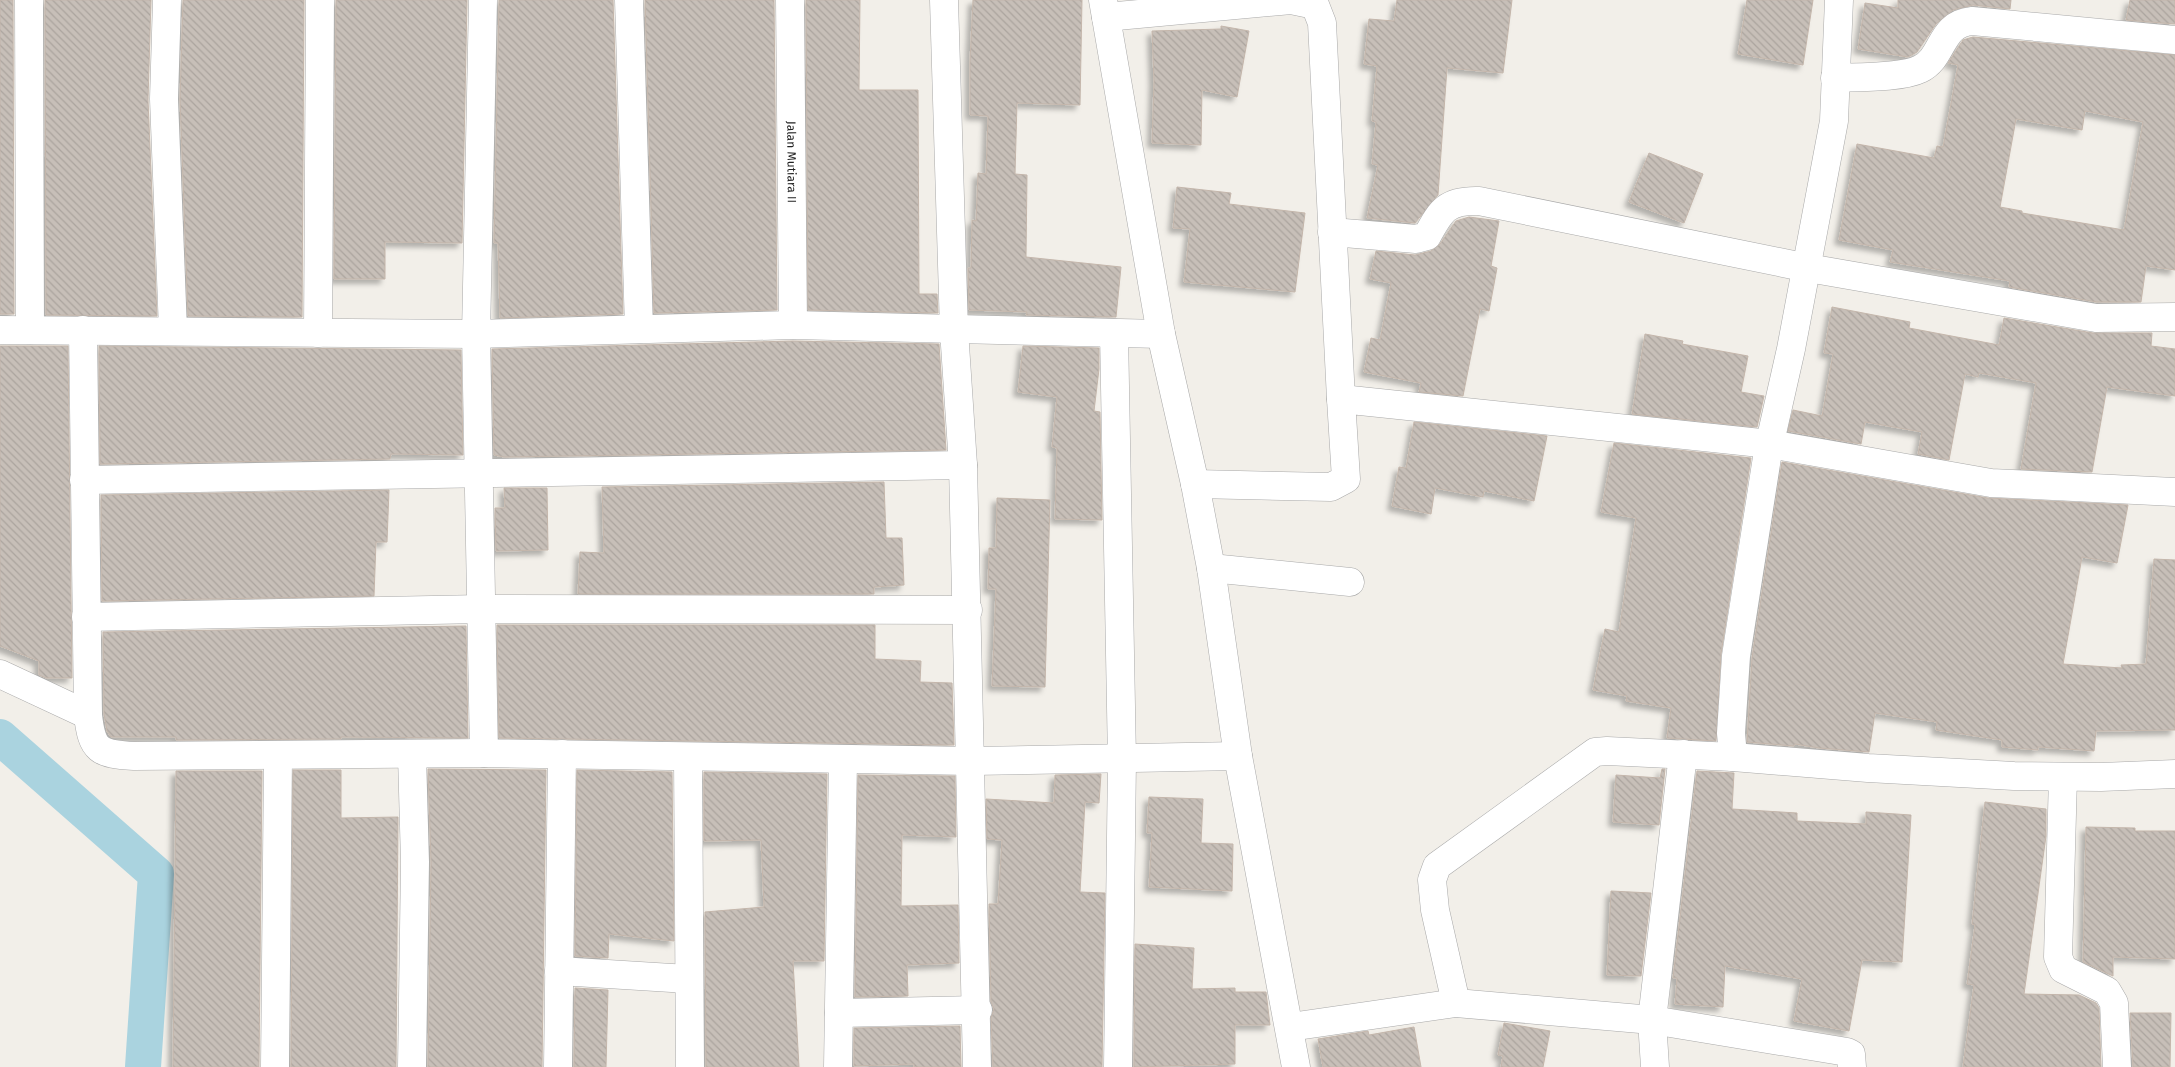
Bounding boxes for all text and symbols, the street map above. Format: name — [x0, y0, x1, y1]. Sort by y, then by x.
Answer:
street label: Jalan Mutiara II — [784, 121, 799, 203]

